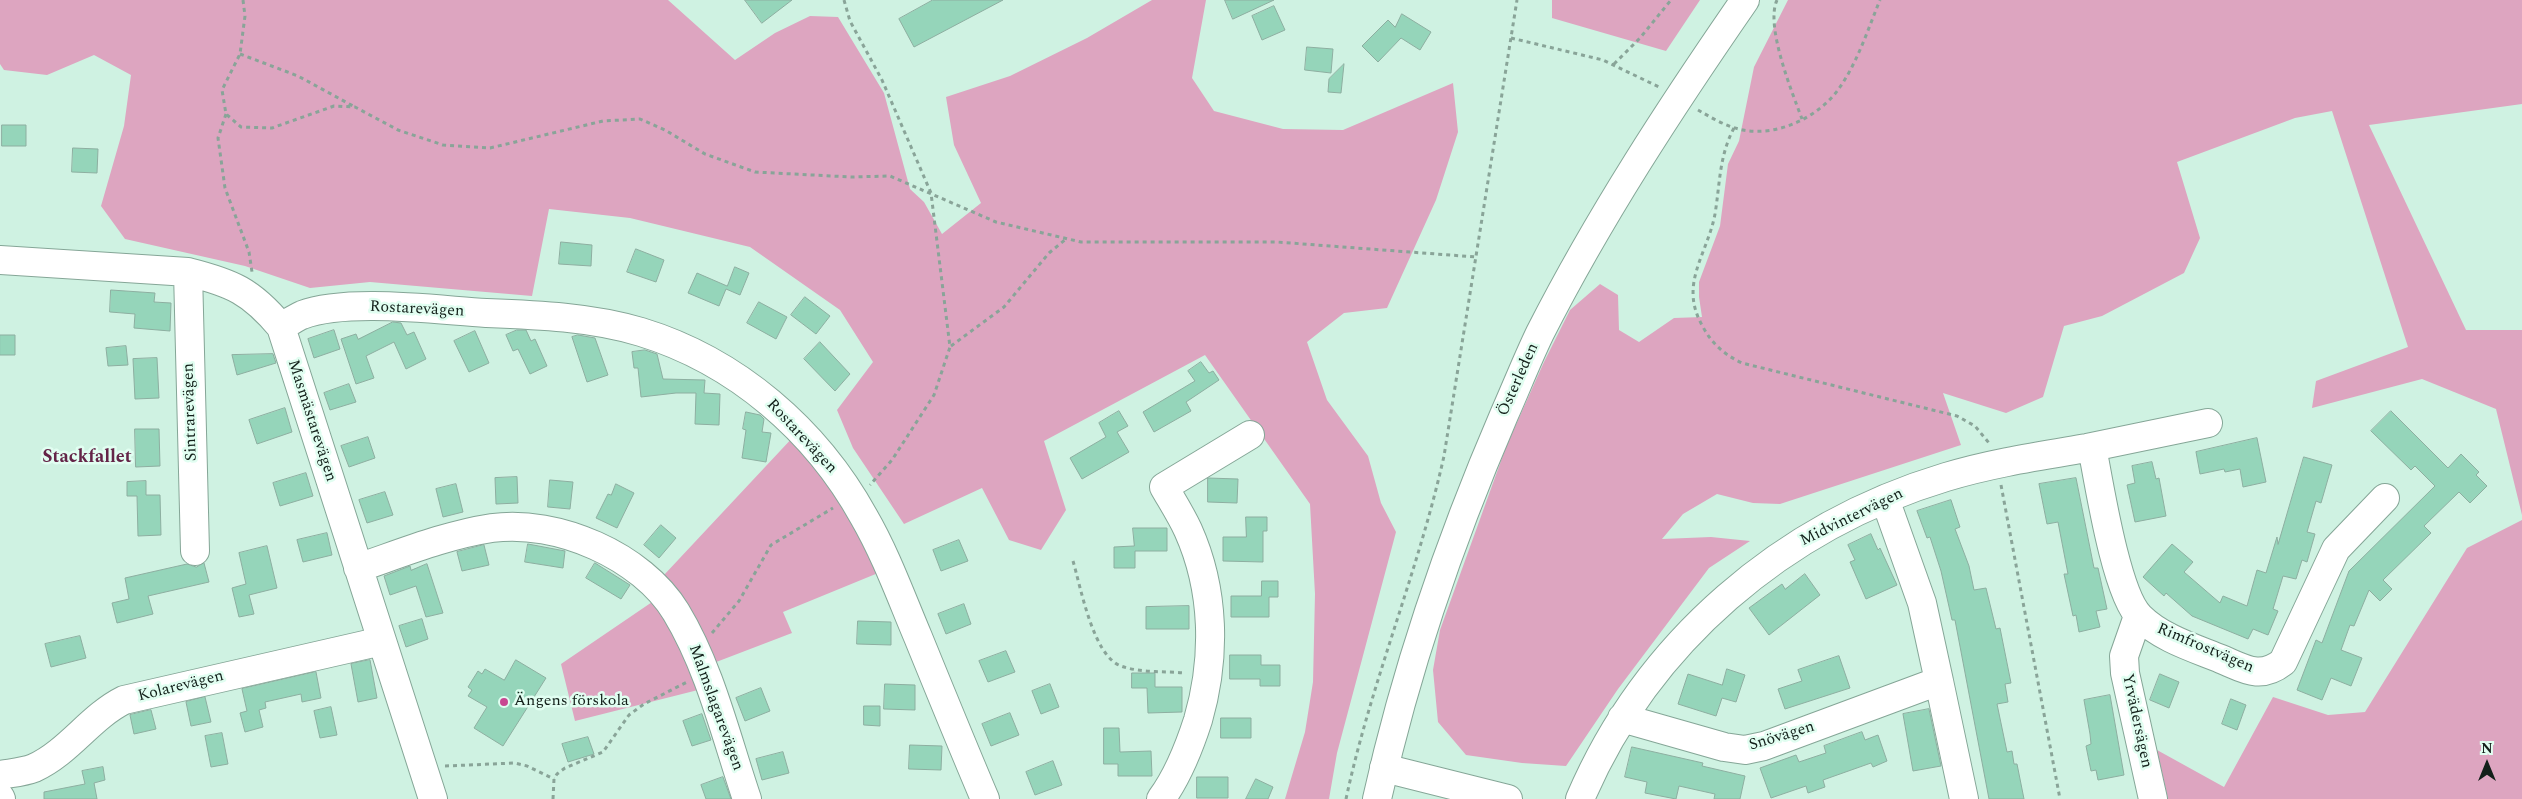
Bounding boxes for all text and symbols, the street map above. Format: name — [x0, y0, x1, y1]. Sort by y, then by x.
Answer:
street label: Rostarevägen — [369, 298, 465, 322]
street label: Österleden — [1494, 341, 1544, 419]
street label: Masmästarevägen — [282, 358, 340, 484]
street label: Sintrarevägen — [180, 363, 202, 461]
street label: Rostarevägen — [762, 396, 840, 478]
district label: Stackfallet — [42, 447, 132, 469]
street label: Midvintervägen — [1797, 485, 1907, 551]
street label: Rimfrostvägen — [2154, 620, 2256, 678]
street label: Malmslagarevägen — [683, 642, 747, 774]
street label: Kolarevägen — [136, 667, 226, 707]
street label: Yrvädersägen — [2117, 672, 2155, 770]
place label: Ängens förskola — [514, 692, 629, 712]
marker: Ängens förskola — [498, 696, 510, 708]
street label: Snövägen — [1747, 718, 1817, 756]
text: N — [2481, 738, 2493, 759]
north arrow — [2462, 739, 2512, 789]

